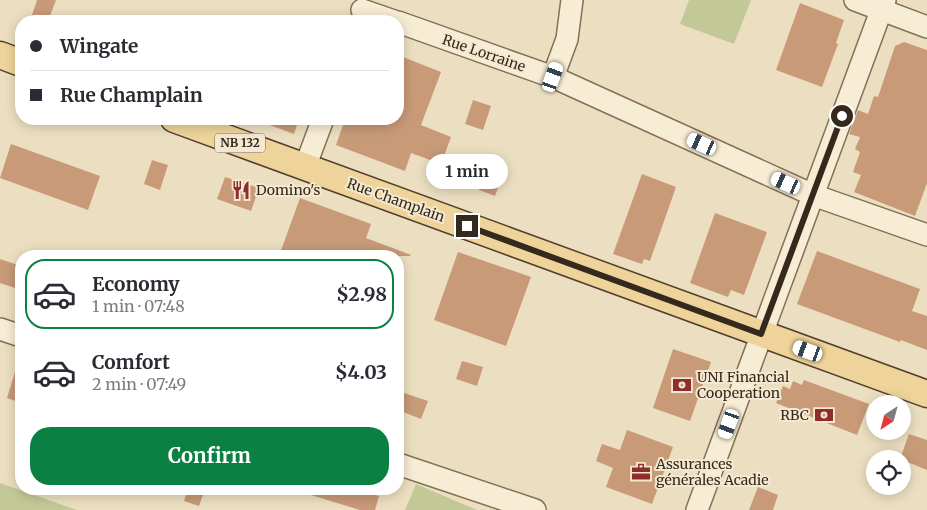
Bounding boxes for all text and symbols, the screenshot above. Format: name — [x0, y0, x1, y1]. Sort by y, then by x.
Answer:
street label: Rue Lorraine — [440, 30, 528, 76]
text: Wingate — [60, 34, 138, 58]
car — [540, 60, 565, 94]
text: Rue Champlain — [60, 83, 203, 107]
route start — [831, 105, 853, 127]
car — [685, 131, 718, 157]
road number: NB 132 — [215, 134, 265, 152]
callout: 1 min — [426, 154, 508, 188]
text: 1 min — [445, 161, 489, 181]
car — [769, 170, 802, 196]
street label: Rue Champlain — [345, 174, 447, 226]
restaurant icon: Domino's — [230, 179, 252, 201]
place label: Domino's — [256, 181, 321, 199]
route end — [456, 215, 478, 237]
icon: car — [32, 272, 77, 317]
text: Economy — [92, 272, 180, 296]
text: $2.98 — [336, 282, 387, 306]
text: 1 min · 07:48 — [92, 296, 185, 316]
car — [791, 339, 824, 363]
icon: car — [32, 350, 77, 395]
text: Comfort — [92, 350, 170, 374]
text: $4.03 — [335, 360, 387, 384]
place label: UNI Financial Cooperation — [697, 368, 790, 402]
text: 2 min · 07:49 — [92, 374, 186, 394]
bank icon: UNI Financial Cooperation — [671, 374, 693, 396]
north arrow — [866, 395, 911, 440]
map controls — [866, 395, 911, 495]
bank icon: RBC — [813, 404, 835, 426]
place label: RBC — [780, 406, 809, 424]
car — [716, 407, 741, 441]
button: Confirm — [30, 427, 389, 485]
button: locate — [866, 450, 911, 495]
place label: Assurances générales Acadie — [655, 455, 769, 489]
office icon: Assurances générales Acadie — [630, 461, 652, 483]

